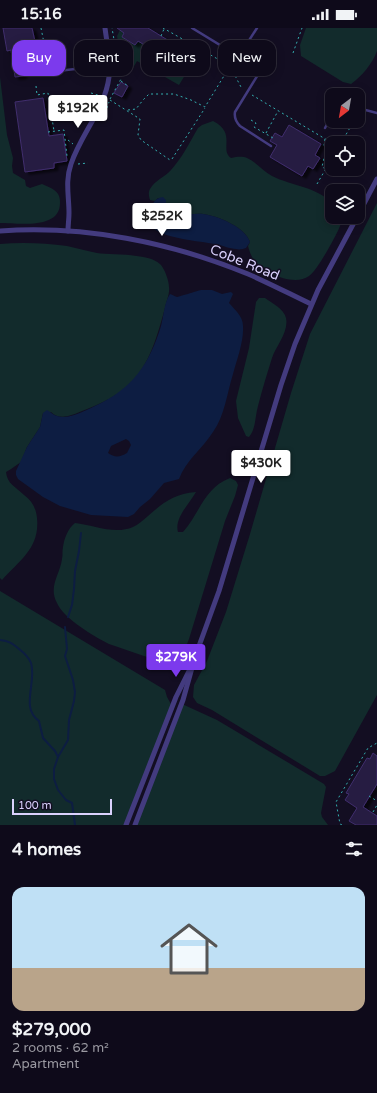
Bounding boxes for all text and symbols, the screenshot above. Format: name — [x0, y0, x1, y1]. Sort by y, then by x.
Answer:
text: 15:16 — [20, 5, 62, 23]
chip: Buy — [12, 40, 66, 76]
chip: Rent — [74, 40, 133, 76]
chip: Filters — [141, 40, 210, 76]
chip: New — [218, 40, 276, 76]
north arrow — [325, 88, 365, 128]
map controls — [325, 88, 365, 224]
pin: $192K — [50, 95, 106, 129]
text: $192K — [57, 100, 99, 116]
button: locate — [325, 136, 365, 176]
button: layers — [325, 184, 365, 224]
pin: $252K — [134, 203, 190, 237]
text: $252K — [141, 208, 183, 224]
street label: Cobe Road — [208, 241, 282, 284]
pin: $430K — [233, 450, 289, 484]
text: $430K — [240, 455, 282, 471]
pin: $279K — [148, 644, 204, 678]
text: $279K — [155, 649, 197, 665]
scale bar — [12, 797, 112, 816]
text: 100 m — [18, 799, 52, 812]
icon: filters — [343, 838, 365, 860]
text: 4 homes — [12, 839, 81, 860]
icon: home — [153, 913, 225, 985]
text: $279,000 — [12, 1019, 91, 1040]
text: 2 rooms · 62 m² — [12, 1040, 109, 1056]
text: Apartment — [12, 1056, 79, 1072]

